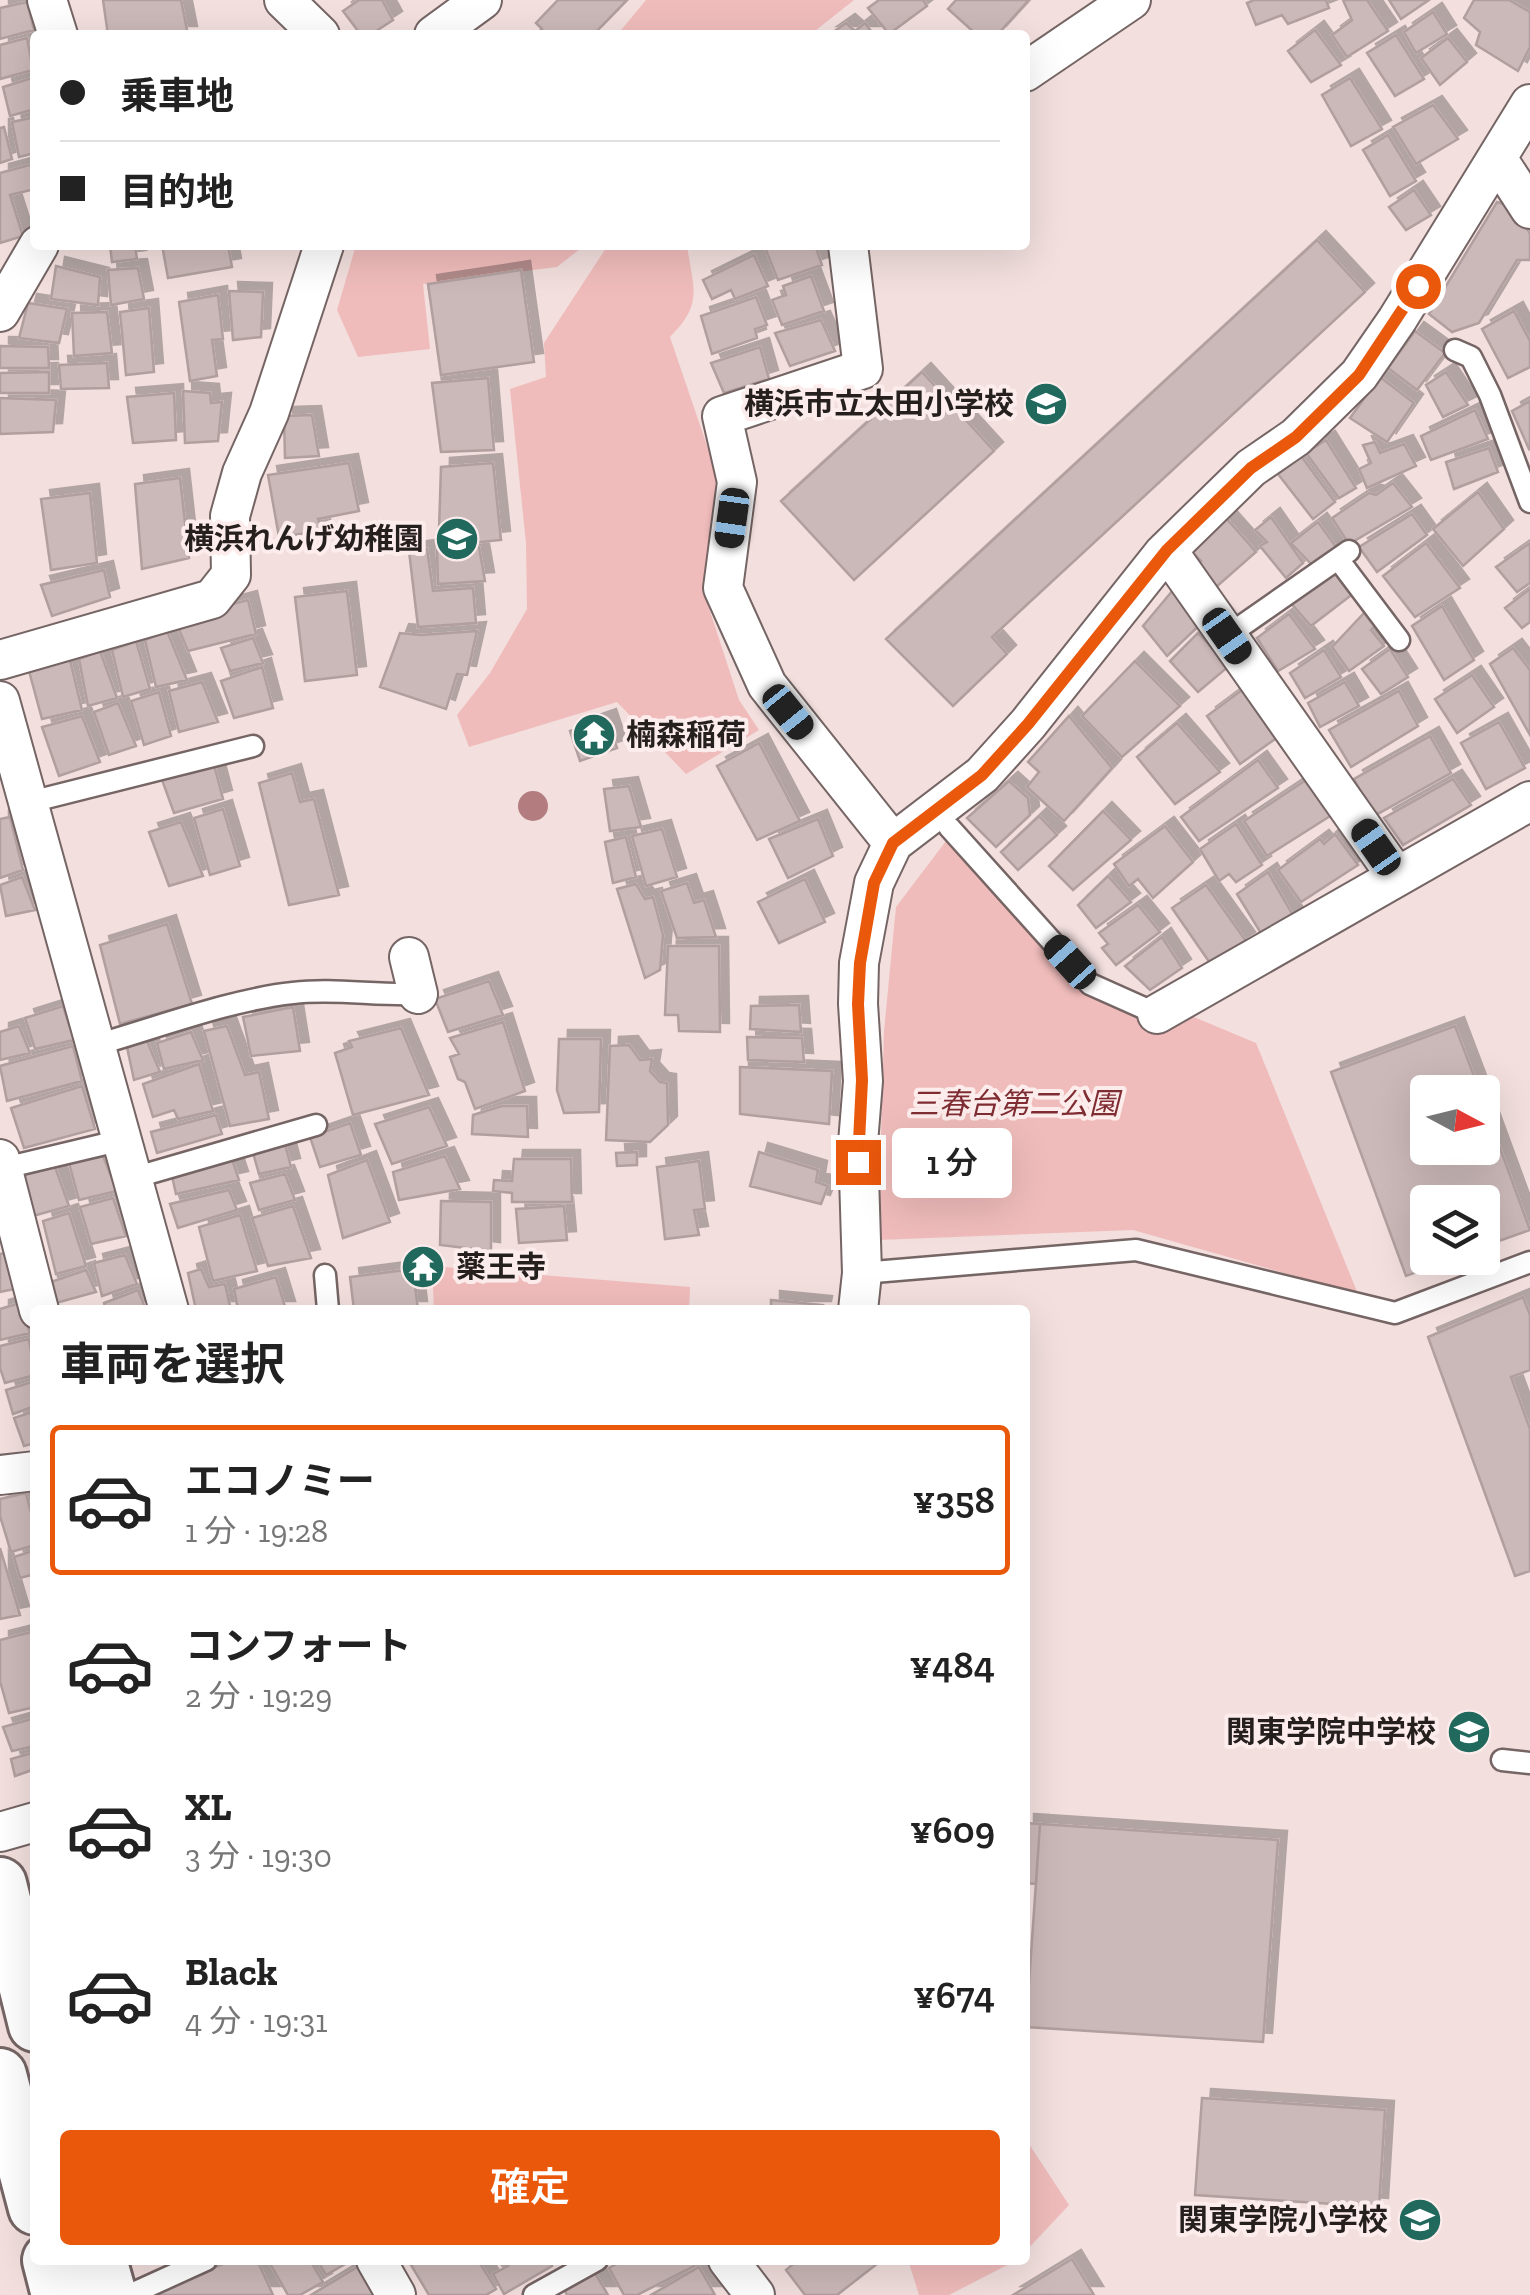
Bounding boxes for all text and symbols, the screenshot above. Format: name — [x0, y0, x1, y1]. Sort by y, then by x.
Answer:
text: 乗車地 — [120, 73, 234, 119]
text: 目的地 — [120, 169, 234, 215]
route start — [1396, 264, 1441, 309]
school or university icon: 横浜市立太田小学校 — [1023, 381, 1069, 427]
place label: 横浜市立太田小学校 — [744, 386, 1014, 422]
car — [713, 486, 751, 550]
school or university icon: 横浜れんげ幼稚園 — [434, 516, 480, 562]
place label: 横浜れんげ幼稚園 — [184, 521, 424, 557]
car — [1198, 603, 1256, 669]
car — [757, 679, 819, 745]
temple icon: 楠森稲荷 — [571, 712, 617, 758]
place label: 楠森稲荷 — [626, 717, 746, 753]
car — [1347, 814, 1405, 880]
car — [1039, 930, 1101, 994]
north arrow — [1410, 1075, 1500, 1165]
map controls — [1410, 1075, 1500, 1275]
park label: 三春台第二公園 — [909, 1086, 1123, 1122]
callout: 1 分 — [893, 1127, 1013, 1197]
route end — [836, 1140, 881, 1185]
text: 1 分 — [926, 1144, 978, 1182]
button: layers — [1410, 1185, 1500, 1275]
temple icon: 薬王寺 — [400, 1244, 446, 1290]
place label: 薬王寺 — [456, 1249, 546, 1285]
text: 車両を選択 — [60, 1338, 285, 1392]
icon: car — [65, 1455, 155, 1545]
text: エコノミー — [185, 1458, 375, 1504]
text: ¥358 — [913, 1477, 995, 1523]
text: 1 分 · 19:28 — [185, 1512, 328, 1550]
icon: car — [65, 1620, 155, 1710]
text: コンフォート — [185, 1623, 412, 1669]
text: ¥484 — [910, 1642, 995, 1688]
text: 2 分 · 19:29 — [185, 1677, 332, 1715]
school or university icon: 関東学院中学校 — [1446, 1709, 1492, 1755]
place label: 関東学院中学校 — [1226, 1714, 1436, 1750]
text: XL — [185, 1784, 232, 1830]
icon: car — [65, 1785, 155, 1875]
text: ¥609 — [910, 1807, 995, 1853]
text: 3 分 · 19:30 — [185, 1837, 332, 1875]
text: Black — [185, 1949, 278, 1995]
icon: car — [65, 1950, 155, 2040]
text: ¥674 — [913, 1972, 995, 2018]
text: 4 分 · 19:31 — [185, 2002, 328, 2040]
button: 確定 — [60, 2130, 1000, 2245]
school or university icon: 関東学院小学校 — [1397, 2197, 1443, 2243]
place label: 関東学院小学校 — [1178, 2202, 1388, 2238]

